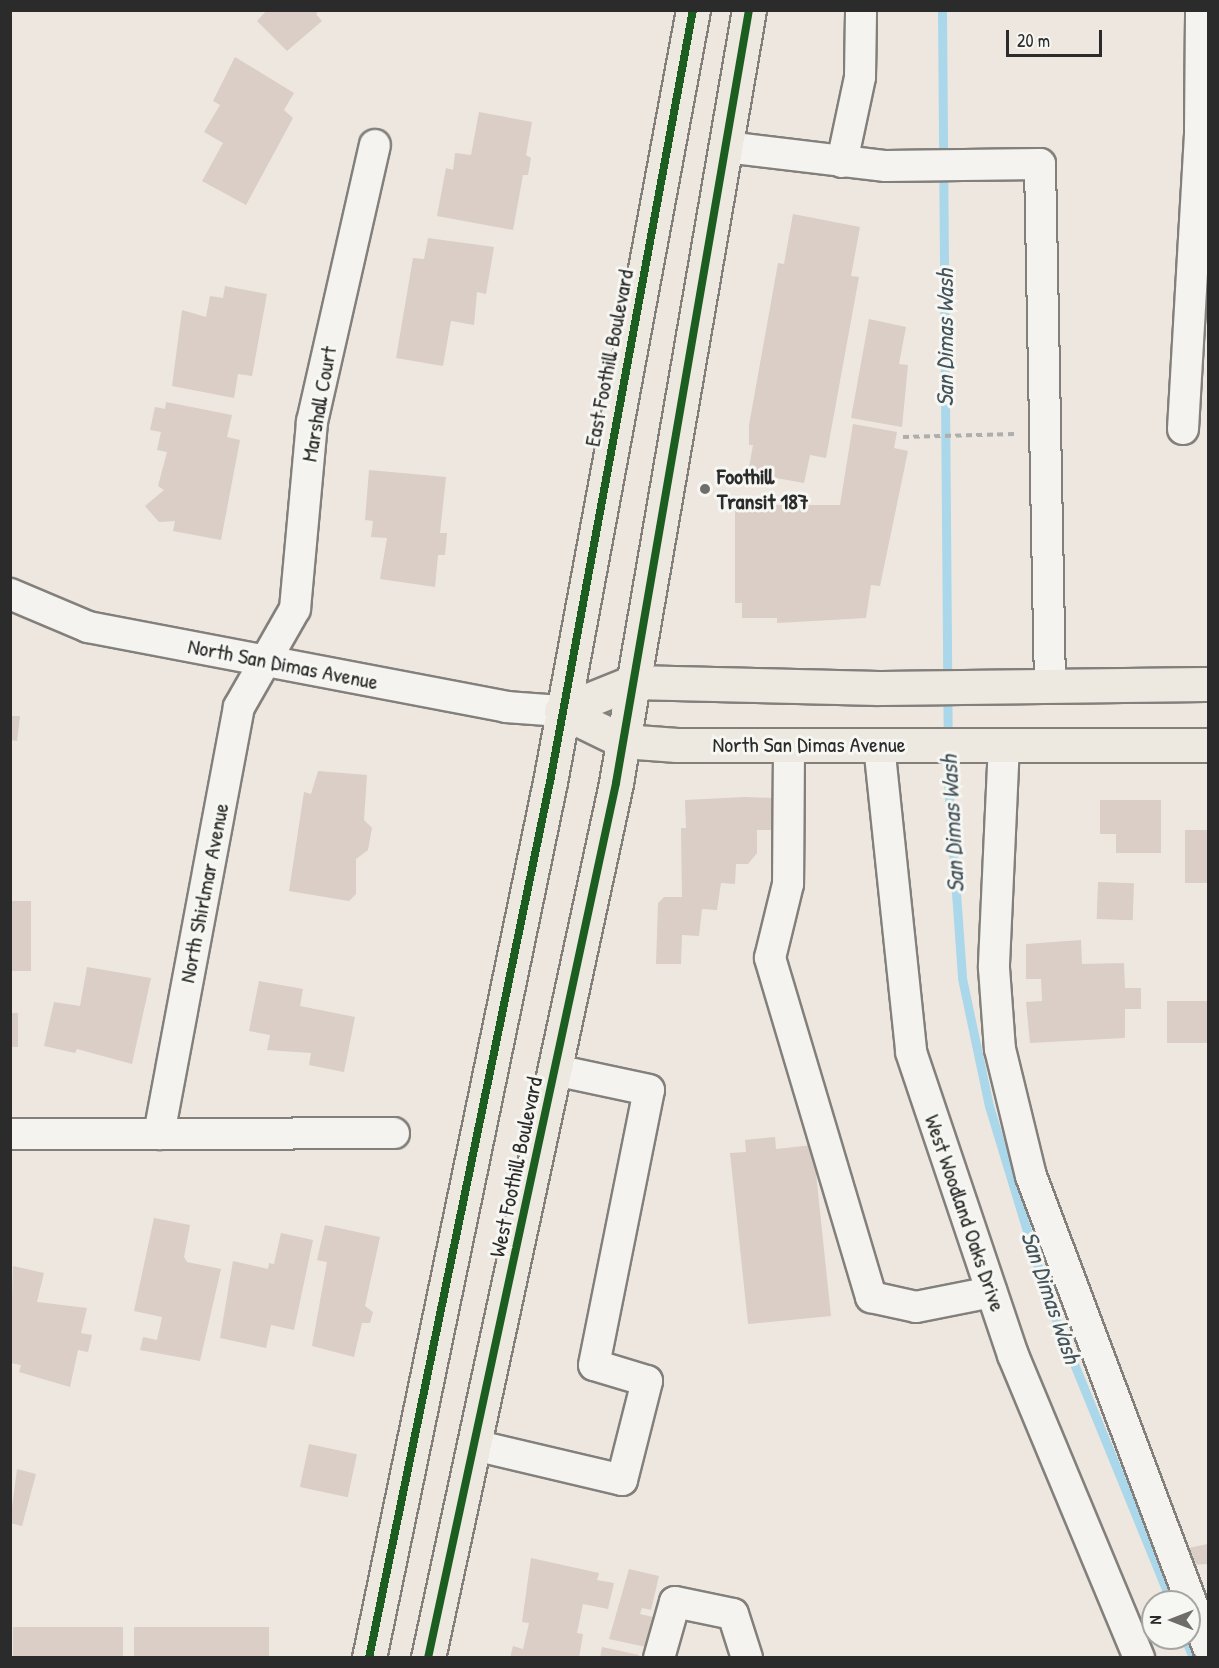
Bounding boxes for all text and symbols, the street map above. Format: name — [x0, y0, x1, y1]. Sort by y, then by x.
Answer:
scale bar — [1009, 18, 1105, 56]
text: 20 m — [1017, 28, 1050, 53]
street label: East Foothill Boulevard — [579, 267, 639, 449]
water label: San Dimas Wash — [931, 269, 959, 407]
street label: Marshall Court — [296, 344, 342, 464]
place label: Foothill Transit 187 — [717, 463, 809, 514]
marker: Foothill Transit 187 — [698, 482, 712, 496]
street label: North San Dimas Avenue — [186, 633, 380, 695]
street label: North San Dimas Avenue — [713, 732, 905, 758]
water label: San Dimas Wash — [934, 755, 970, 893]
street label: North Shirlmar Avenue — [174, 801, 234, 985]
street label: West Foothill Boulevard — [484, 1074, 548, 1260]
street label: West Woodland Oaks Drive — [919, 1111, 1011, 1315]
water label: San Dimas Wash — [1015, 1227, 1087, 1367]
north arrow — [1141, 1590, 1201, 1650]
text: N — [1144, 1616, 1166, 1624]

